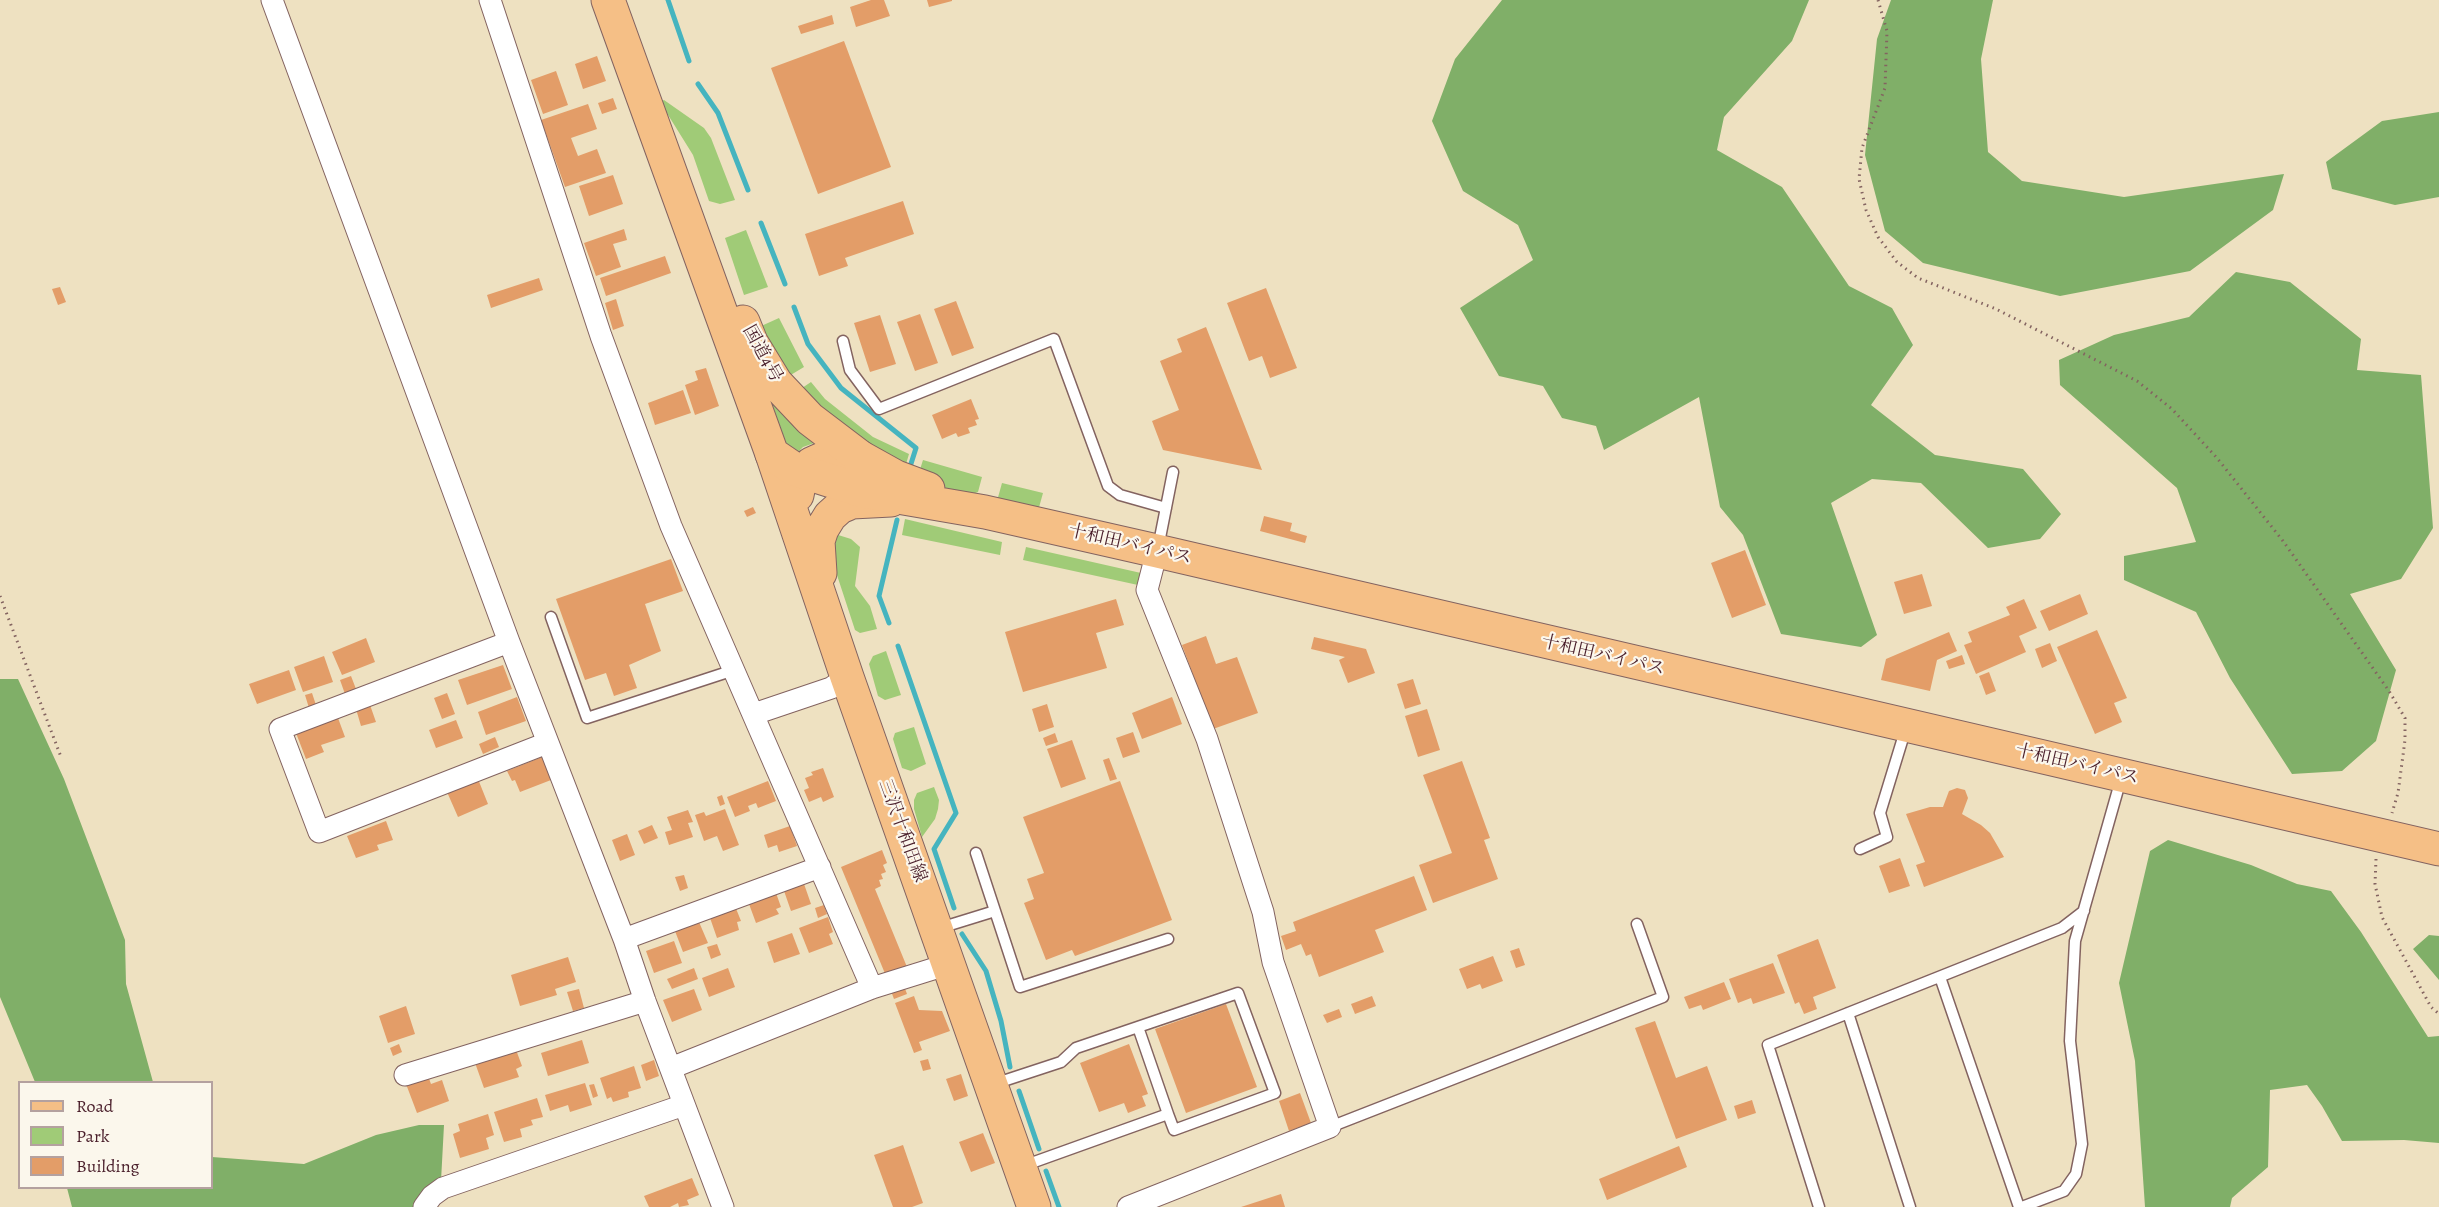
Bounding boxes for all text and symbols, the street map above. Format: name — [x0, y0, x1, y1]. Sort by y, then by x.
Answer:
street label: 国道4号 — [737, 322, 787, 386]
street label: 十和田バイパス — [1066, 520, 1194, 570]
street label: 十和田バイパス — [1539, 631, 1667, 681]
street label: 十和田バイパス — [2013, 740, 2141, 790]
street label: 三沢十和田線 — [873, 777, 931, 885]
legend — [18, 1081, 213, 1189]
text: Road — [76, 1094, 113, 1118]
text: Park — [76, 1124, 110, 1148]
text: Building — [76, 1154, 140, 1178]

